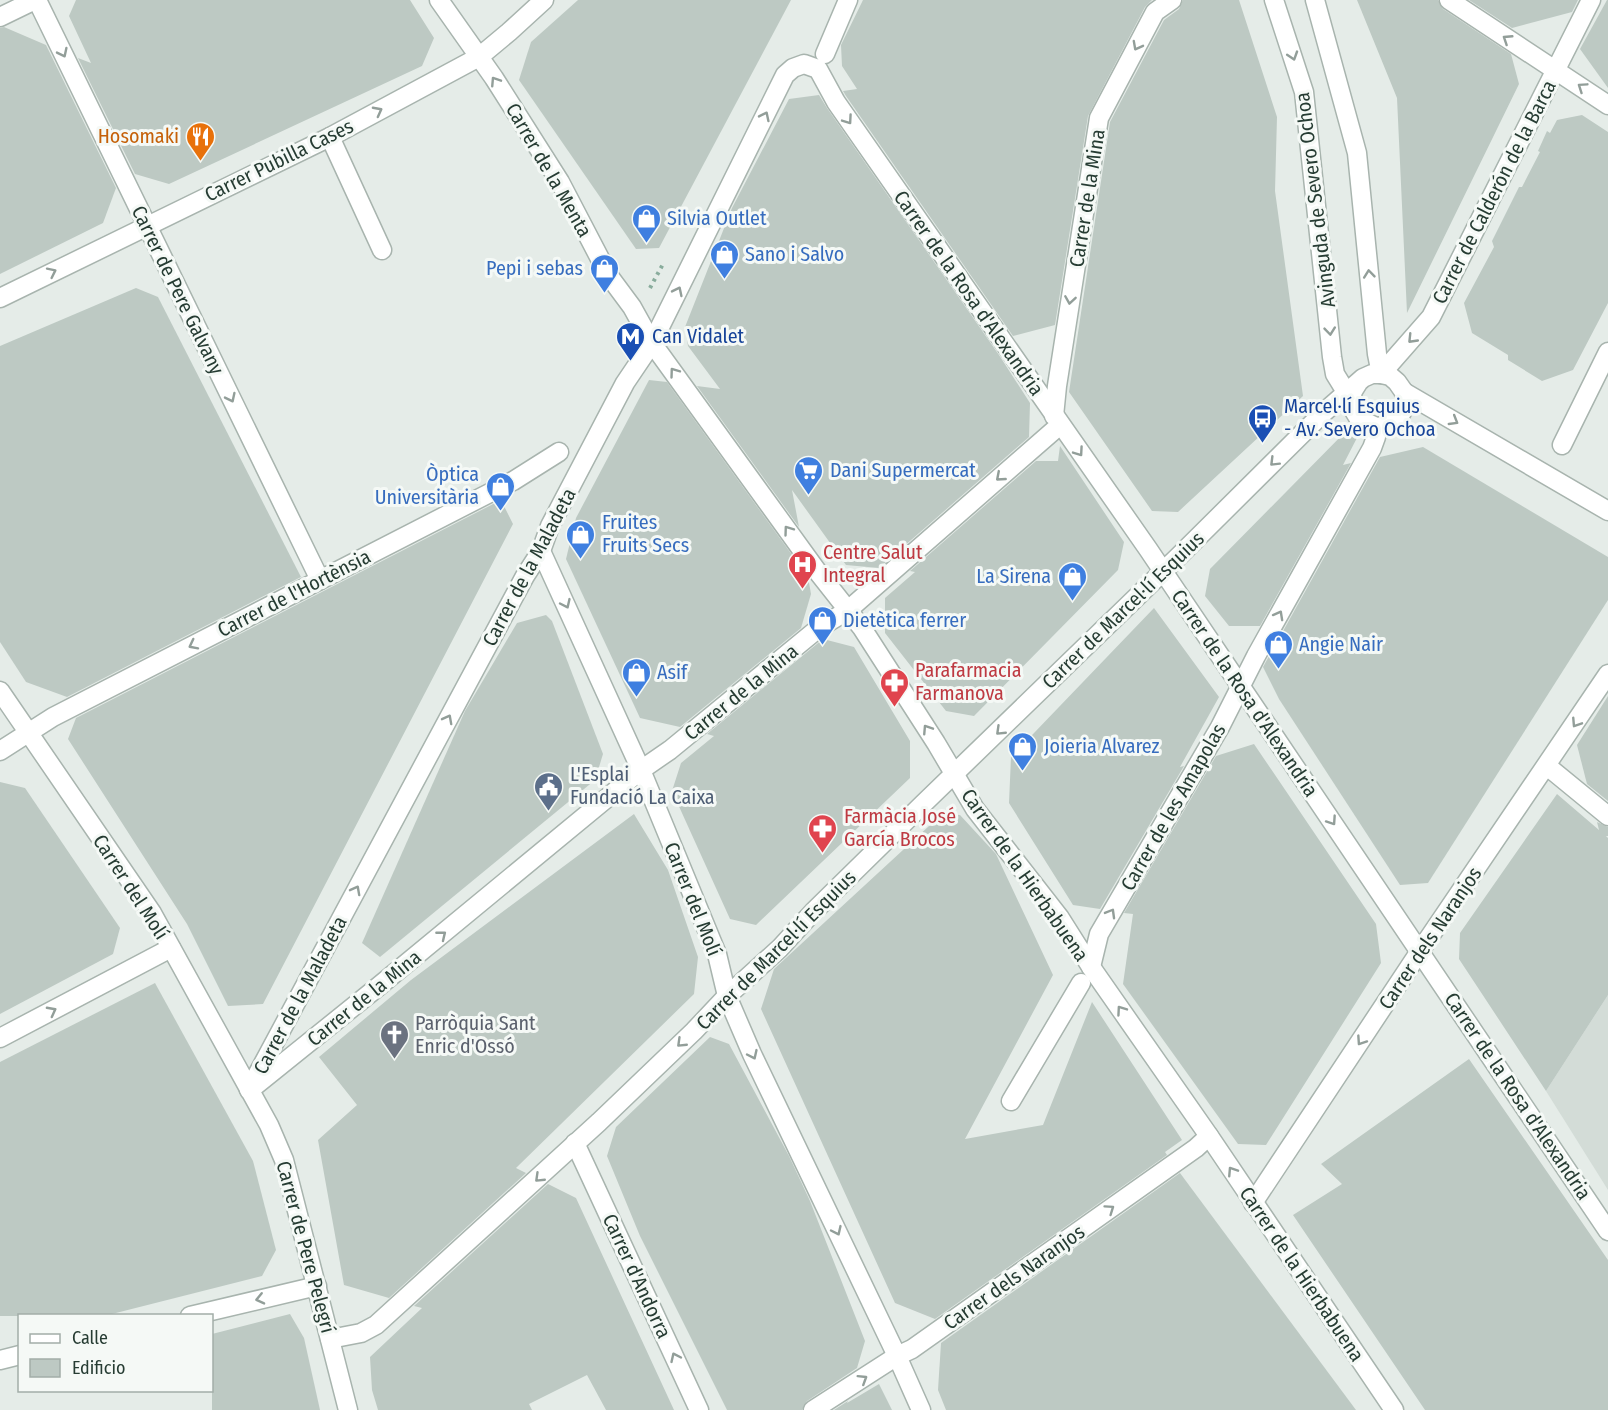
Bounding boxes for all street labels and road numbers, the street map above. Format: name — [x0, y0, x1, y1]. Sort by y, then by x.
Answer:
street label: Carrer de Calderón de la Barca — [1427, 76, 1561, 308]
street label: Avinguda de Severo Ochoa — [1290, 91, 1340, 309]
street label: Carrer de la Menta — [501, 99, 597, 241]
street label: Carrer Pubilla Cases — [201, 114, 357, 206]
street label: Carrer de la Mina — [1064, 127, 1110, 269]
street label: Carrer de la Rosa d'Alexandria — [889, 186, 1049, 400]
street label: Carrer de Pere Galvany — [127, 202, 229, 378]
street label: Carrer de la Maladeta — [477, 484, 581, 650]
street label: Carrer de Marcel·lí Esquius — [1037, 526, 1209, 694]
street label: Carrer de l'Hortènsia — [213, 544, 375, 642]
street label: Carrer de la Rosa d'Alexandria — [1167, 585, 1323, 801]
street label: Carrer de la Mina — [679, 639, 803, 745]
street label: Carrer de les Amapolas — [1115, 719, 1231, 895]
street label: Carrer de la Hierbabuena — [956, 784, 1094, 966]
street label: Carrer del Molí — [88, 830, 174, 944]
street label: Carrer del Molí — [659, 839, 727, 959]
street label: Carrer dels Naranjos — [1373, 862, 1487, 1014]
street label: Carrer de Marcel·lí Esquius — [691, 865, 861, 1035]
street label: Carrer de la Maladeta — [248, 912, 352, 1078]
street label: Carrer de la Mina — [302, 945, 426, 1051]
street label: Carrer de la Rosa d'Alexandria — [1440, 988, 1596, 1204]
street label: Carrer de Pere Pelegrí — [272, 1158, 340, 1336]
street label: Carrer de la Hierbabuena — [1235, 1182, 1369, 1366]
street label: Carrer d'Andorra — [598, 1210, 676, 1342]
street label: Carrer dels Naranjos — [939, 1219, 1089, 1335]

